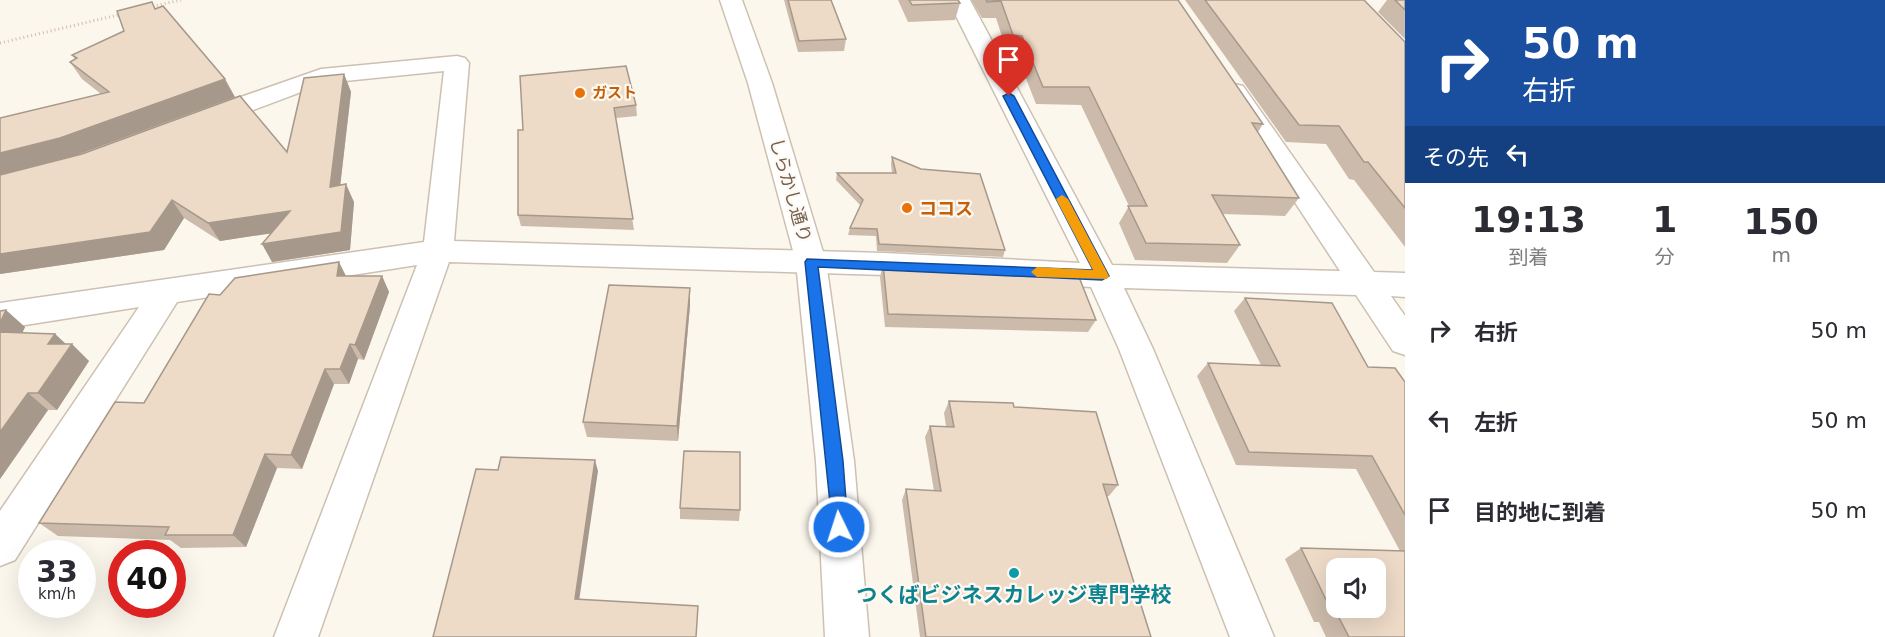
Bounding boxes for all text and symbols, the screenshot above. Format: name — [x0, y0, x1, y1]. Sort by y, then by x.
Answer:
text: 50 m — [1522, 19, 1639, 68]
icon: right — [1423, 24, 1501, 102]
pin — [983, 34, 1034, 96]
icon: arrive — [992, 43, 1025, 76]
text: 右折 — [1522, 75, 1576, 106]
place label: ガスト — [592, 84, 637, 102]
marker: ガスト — [573, 86, 587, 100]
street label: しらかし通り — [766, 135, 816, 245]
icon: left — [1501, 138, 1534, 171]
text: その先 — [1423, 145, 1489, 170]
place label: ココス — [919, 198, 973, 219]
text: 19:13 — [1471, 199, 1586, 240]
text: 1 — [1652, 199, 1677, 240]
marker: ココス — [900, 201, 914, 215]
text: 150 — [1744, 201, 1819, 242]
text: m — [1771, 243, 1791, 267]
text: 到着 — [1509, 245, 1549, 269]
text: 分 — [1655, 245, 1675, 269]
icon: right — [1423, 314, 1456, 347]
text: 50 m — [1811, 318, 1867, 343]
text: 右折 — [1474, 320, 1518, 345]
icon: left — [1423, 404, 1456, 437]
text: 50 m — [1811, 408, 1867, 433]
text: 左折 — [1474, 410, 1518, 435]
icon: arrive — [1423, 494, 1456, 527]
position arrow — [807, 495, 871, 559]
text: 50 m — [1811, 498, 1867, 523]
text: 目的地に到着 — [1474, 500, 1606, 525]
speed limit sign: 40 — [108, 540, 186, 618]
text: 33 — [36, 554, 78, 589]
map controls — [1326, 558, 1386, 618]
button: sound — [1326, 558, 1386, 618]
marker: つくばビジネスカレッジ専門学校 — [1007, 566, 1021, 580]
place label: つくばビジネスカレッジ専門学校 — [857, 583, 1172, 607]
text: km/h — [38, 585, 76, 603]

